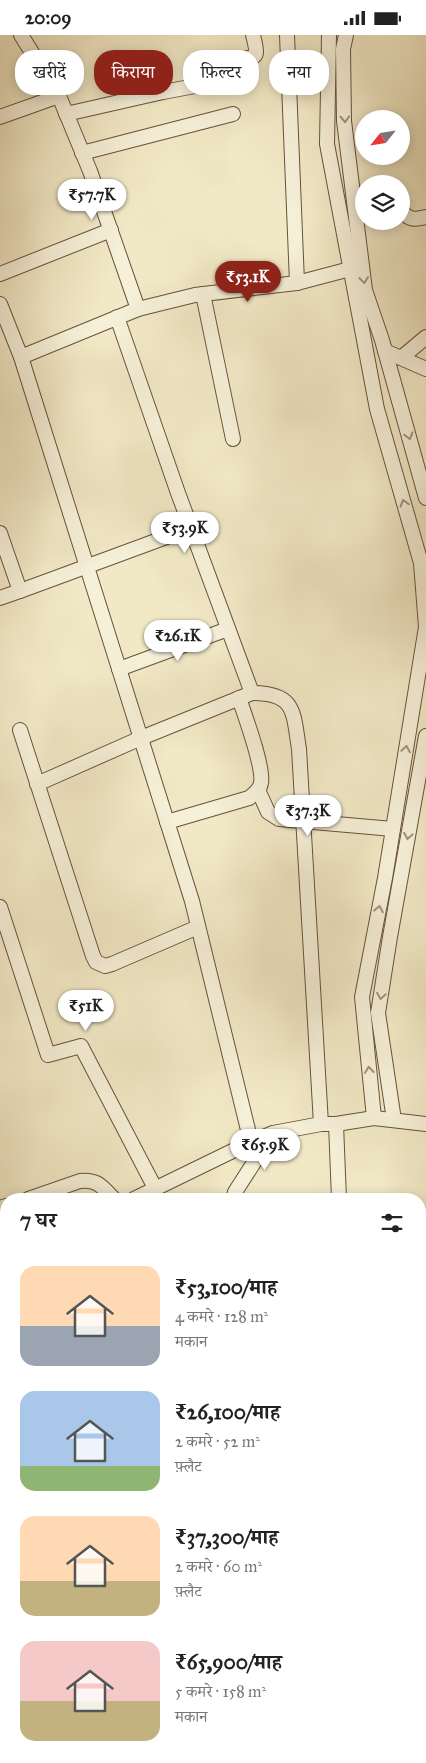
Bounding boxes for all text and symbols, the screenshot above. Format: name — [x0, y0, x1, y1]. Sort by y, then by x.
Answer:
text: 20:09 — [25, 6, 71, 29]
chip: खरीदें — [15, 50, 84, 95]
chip: किराया — [94, 50, 173, 95]
chip: फ़िल्टर — [183, 50, 259, 95]
chip: नया — [269, 50, 329, 95]
north arrow — [355, 110, 410, 165]
map controls — [355, 110, 410, 230]
one-way arrow — [339, 115, 350, 123]
button: layers — [355, 175, 410, 230]
pin: ₹57.7K — [51, 179, 133, 221]
text: ₹57.7K — [68, 185, 116, 204]
pin: ₹53.1K — [207, 261, 289, 303]
text: ₹53.1K — [226, 267, 270, 286]
one-way arrow — [358, 276, 369, 284]
one-way arrow — [403, 431, 413, 440]
one-way arrow — [399, 499, 410, 508]
pin: ₹53.9K — [144, 511, 226, 554]
text: ₹53.9K — [162, 518, 208, 537]
pin: ₹26.1K — [137, 619, 219, 662]
text: ₹26.1K — [155, 626, 201, 645]
one-way arrow — [400, 745, 410, 753]
pin: ₹37.3K — [267, 795, 349, 837]
text: ₹37.3K — [286, 801, 330, 820]
one-way arrow — [403, 832, 413, 840]
one-way arrow — [373, 905, 383, 914]
pin: ₹51K — [56, 989, 116, 1032]
one-way arrow — [376, 992, 386, 1001]
text: ₹51K — [69, 996, 103, 1015]
one-way arrow — [364, 1065, 375, 1073]
pin: ₹65.9K — [224, 1129, 306, 1171]
text: ₹65.9K — [241, 1135, 289, 1154]
text: 7 घर — [20, 1207, 57, 1233]
icon: filters — [378, 1209, 406, 1237]
text: ₹53,100/माह — [175, 1274, 277, 1300]
icon: home — [60, 1286, 120, 1346]
text: 4 कमरे · 128 m² — [175, 1307, 268, 1326]
text: मकान — [175, 1332, 207, 1351]
text: ₹26,100/माह — [175, 1399, 280, 1425]
icon: home — [60, 1411, 120, 1471]
text: 2 कमरे · 52 m² — [175, 1432, 260, 1451]
text: फ़्लैट — [175, 1457, 202, 1476]
text: ₹37,300/माह — [175, 1524, 279, 1550]
icon: home — [60, 1536, 120, 1596]
text: 2 कमरे · 60 m² — [175, 1557, 262, 1576]
text: फ़्लैट — [175, 1582, 202, 1601]
text: ₹65,900/माह — [175, 1649, 282, 1675]
icon: home — [60, 1661, 120, 1721]
text: 5 कमरे · 158 m² — [175, 1682, 266, 1701]
text: मकान — [175, 1707, 207, 1726]

